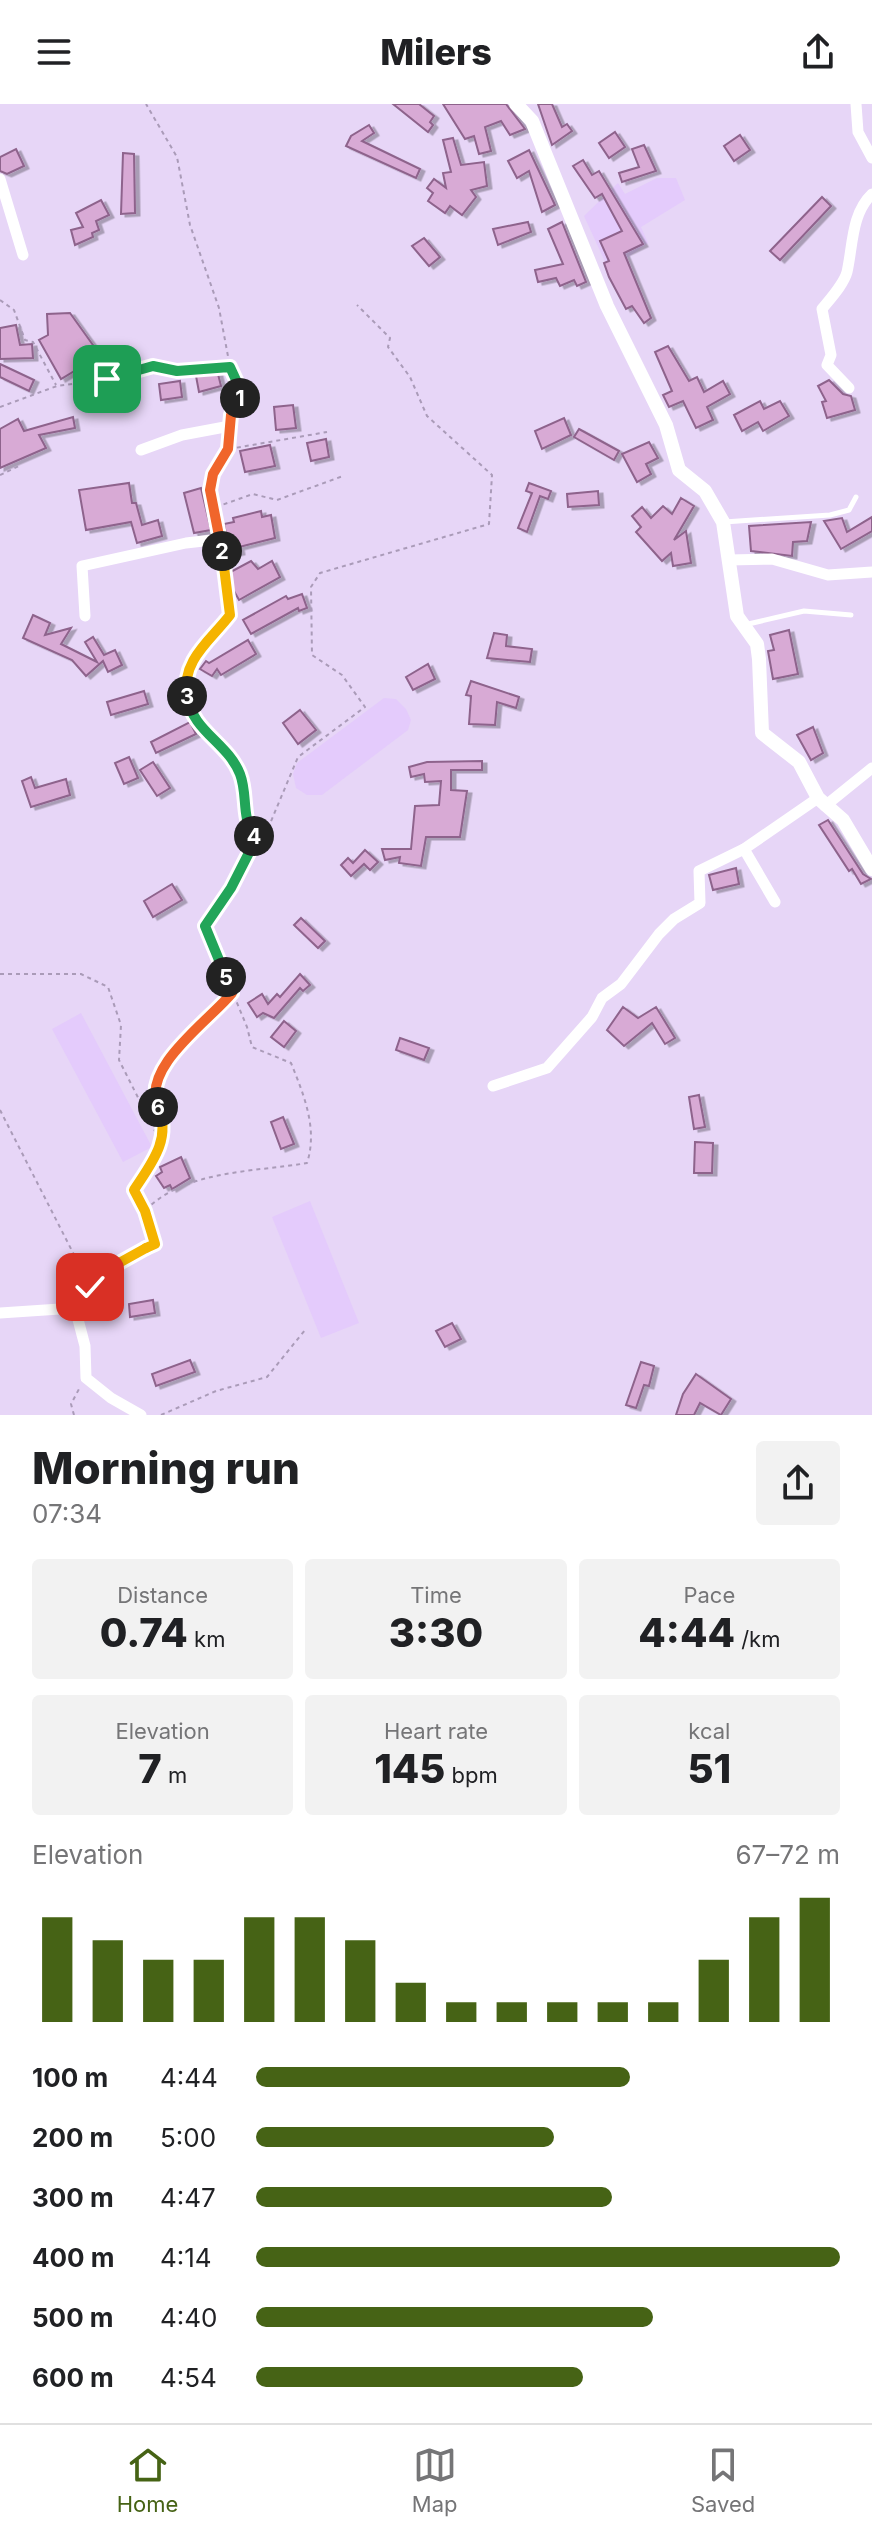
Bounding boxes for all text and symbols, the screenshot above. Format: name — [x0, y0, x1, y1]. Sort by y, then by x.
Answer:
icon: menu — [32, 30, 76, 74]
text: Milers — [380, 30, 492, 74]
icon: share — [796, 30, 840, 74]
pin — [73, 345, 141, 413]
icon: arrive — [85, 357, 129, 401]
pin: 1 — [220, 378, 260, 418]
text: 1 — [235, 385, 245, 411]
pin: 2 — [202, 531, 242, 571]
text: 2 — [215, 538, 229, 564]
pin: 3 — [167, 676, 207, 716]
text: 3 — [180, 683, 194, 709]
pin: 4 — [234, 816, 274, 856]
text: 4 — [247, 823, 261, 849]
pin: 5 — [206, 957, 246, 997]
text: 5 — [219, 964, 233, 990]
pin: 6 — [138, 1087, 178, 1127]
text: 6 — [151, 1094, 165, 1120]
pin — [56, 1253, 124, 1321]
icon: check — [68, 1265, 112, 1309]
text: Morning run — [32, 1441, 300, 1495]
button: share — [756, 1441, 840, 1525]
text: 07:34 — [32, 1498, 102, 1529]
text: Distance — [117, 1582, 208, 1608]
text: Time — [410, 1582, 462, 1608]
text: Pace — [683, 1582, 735, 1608]
text: 0.74 — [100, 1608, 188, 1657]
text: 3:30 — [389, 1608, 483, 1657]
text: 4:44 — [638, 1608, 735, 1657]
text: km — [188, 1626, 225, 1652]
text: /km — [735, 1626, 780, 1652]
text: Elevation — [116, 1718, 210, 1744]
text: Heart rate — [384, 1718, 488, 1744]
text: kcal — [688, 1718, 730, 1744]
text: 7 — [138, 1744, 162, 1793]
text: 145 — [374, 1744, 445, 1793]
text: 51 — [687, 1744, 731, 1793]
text: m — [162, 1762, 187, 1788]
text: bpm — [445, 1762, 498, 1788]
text: Elevation — [32, 1839, 143, 1870]
text: 67–72 m — [736, 1839, 840, 1870]
text: 100 m — [32, 2062, 108, 2093]
text: 4:44 — [160, 2062, 218, 2093]
text: 200 m — [32, 2122, 113, 2153]
text: 5:00 — [160, 2122, 216, 2153]
text: 300 m — [32, 2182, 114, 2213]
text: 4:47 — [160, 2182, 216, 2213]
text: 400 m — [32, 2242, 115, 2273]
text: 4:14 — [160, 2242, 212, 2273]
text: 500 m — [32, 2302, 114, 2333]
text: 4:40 — [160, 2302, 217, 2333]
text: 600 m — [32, 2362, 114, 2393]
text: 4:54 — [160, 2362, 217, 2393]
tab: Home — [117, 2443, 178, 2517]
tab: Map — [412, 2443, 457, 2517]
tab: Saved — [691, 2443, 755, 2517]

